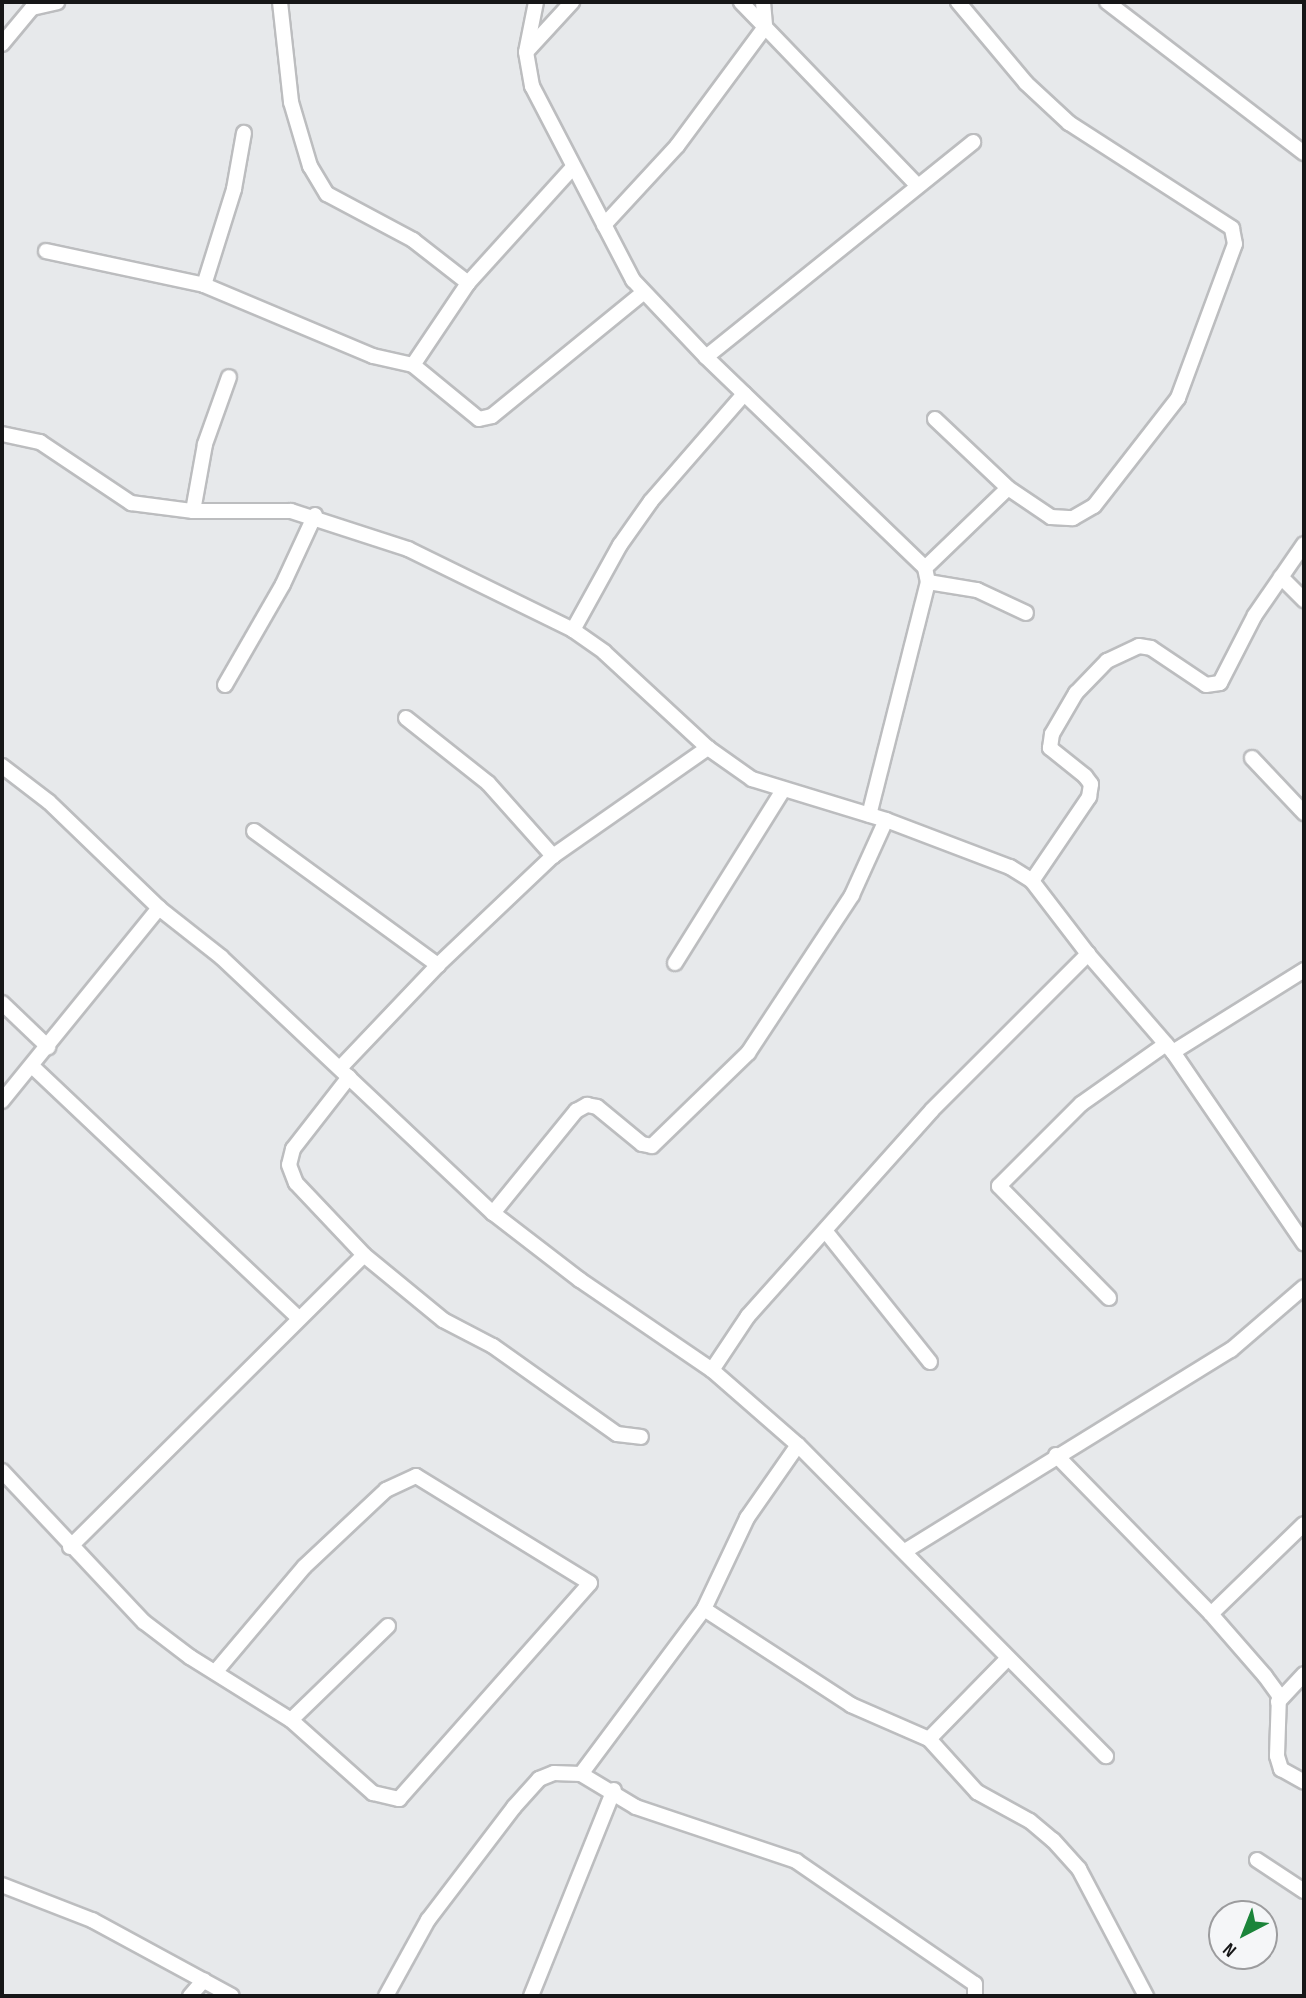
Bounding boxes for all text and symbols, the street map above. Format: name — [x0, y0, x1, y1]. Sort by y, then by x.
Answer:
north arrow — [1208, 1900, 1278, 1970]
text: N — [1218, 1938, 1241, 1961]

